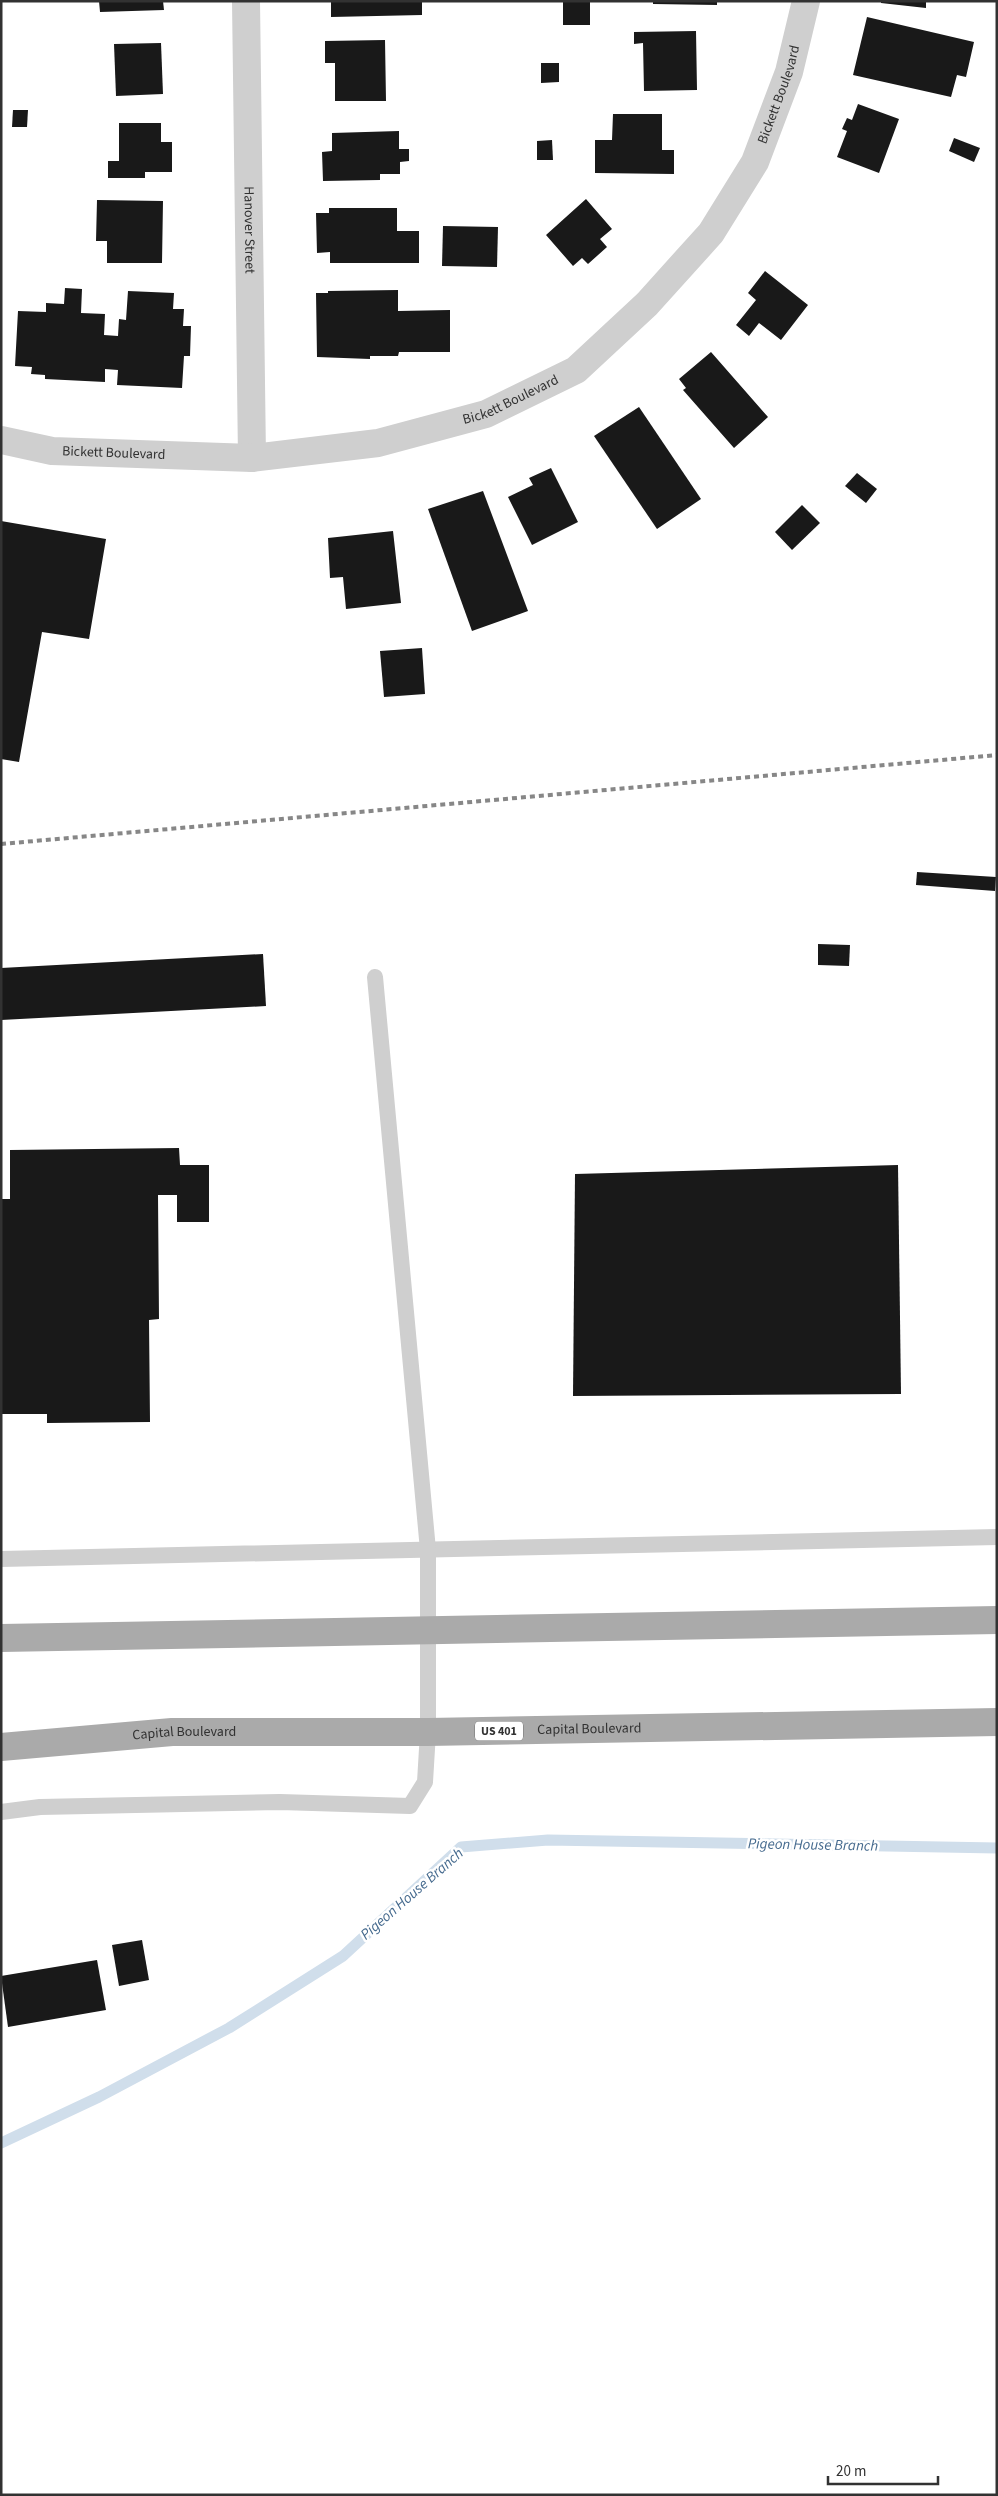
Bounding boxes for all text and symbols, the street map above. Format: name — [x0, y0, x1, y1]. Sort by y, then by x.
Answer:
street label: Bickett Boulevard — [753, 43, 805, 147]
street label: Hanover Street — [238, 186, 260, 274]
street label: Bickett Boulevard — [460, 370, 562, 430]
street label: Bickett Boulevard — [62, 441, 166, 465]
street label: Capital Boulevard — [537, 1718, 642, 1740]
street label: Capital Boulevard — [132, 1722, 236, 1745]
road number: US 401 — [475, 1722, 523, 1740]
water label: Pigeon House Branch — [748, 1833, 879, 1857]
water label: Pigeon House Branch — [356, 1843, 468, 1945]
scale bar — [828, 2454, 938, 2486]
text: 20 m — [836, 2461, 866, 2482]

